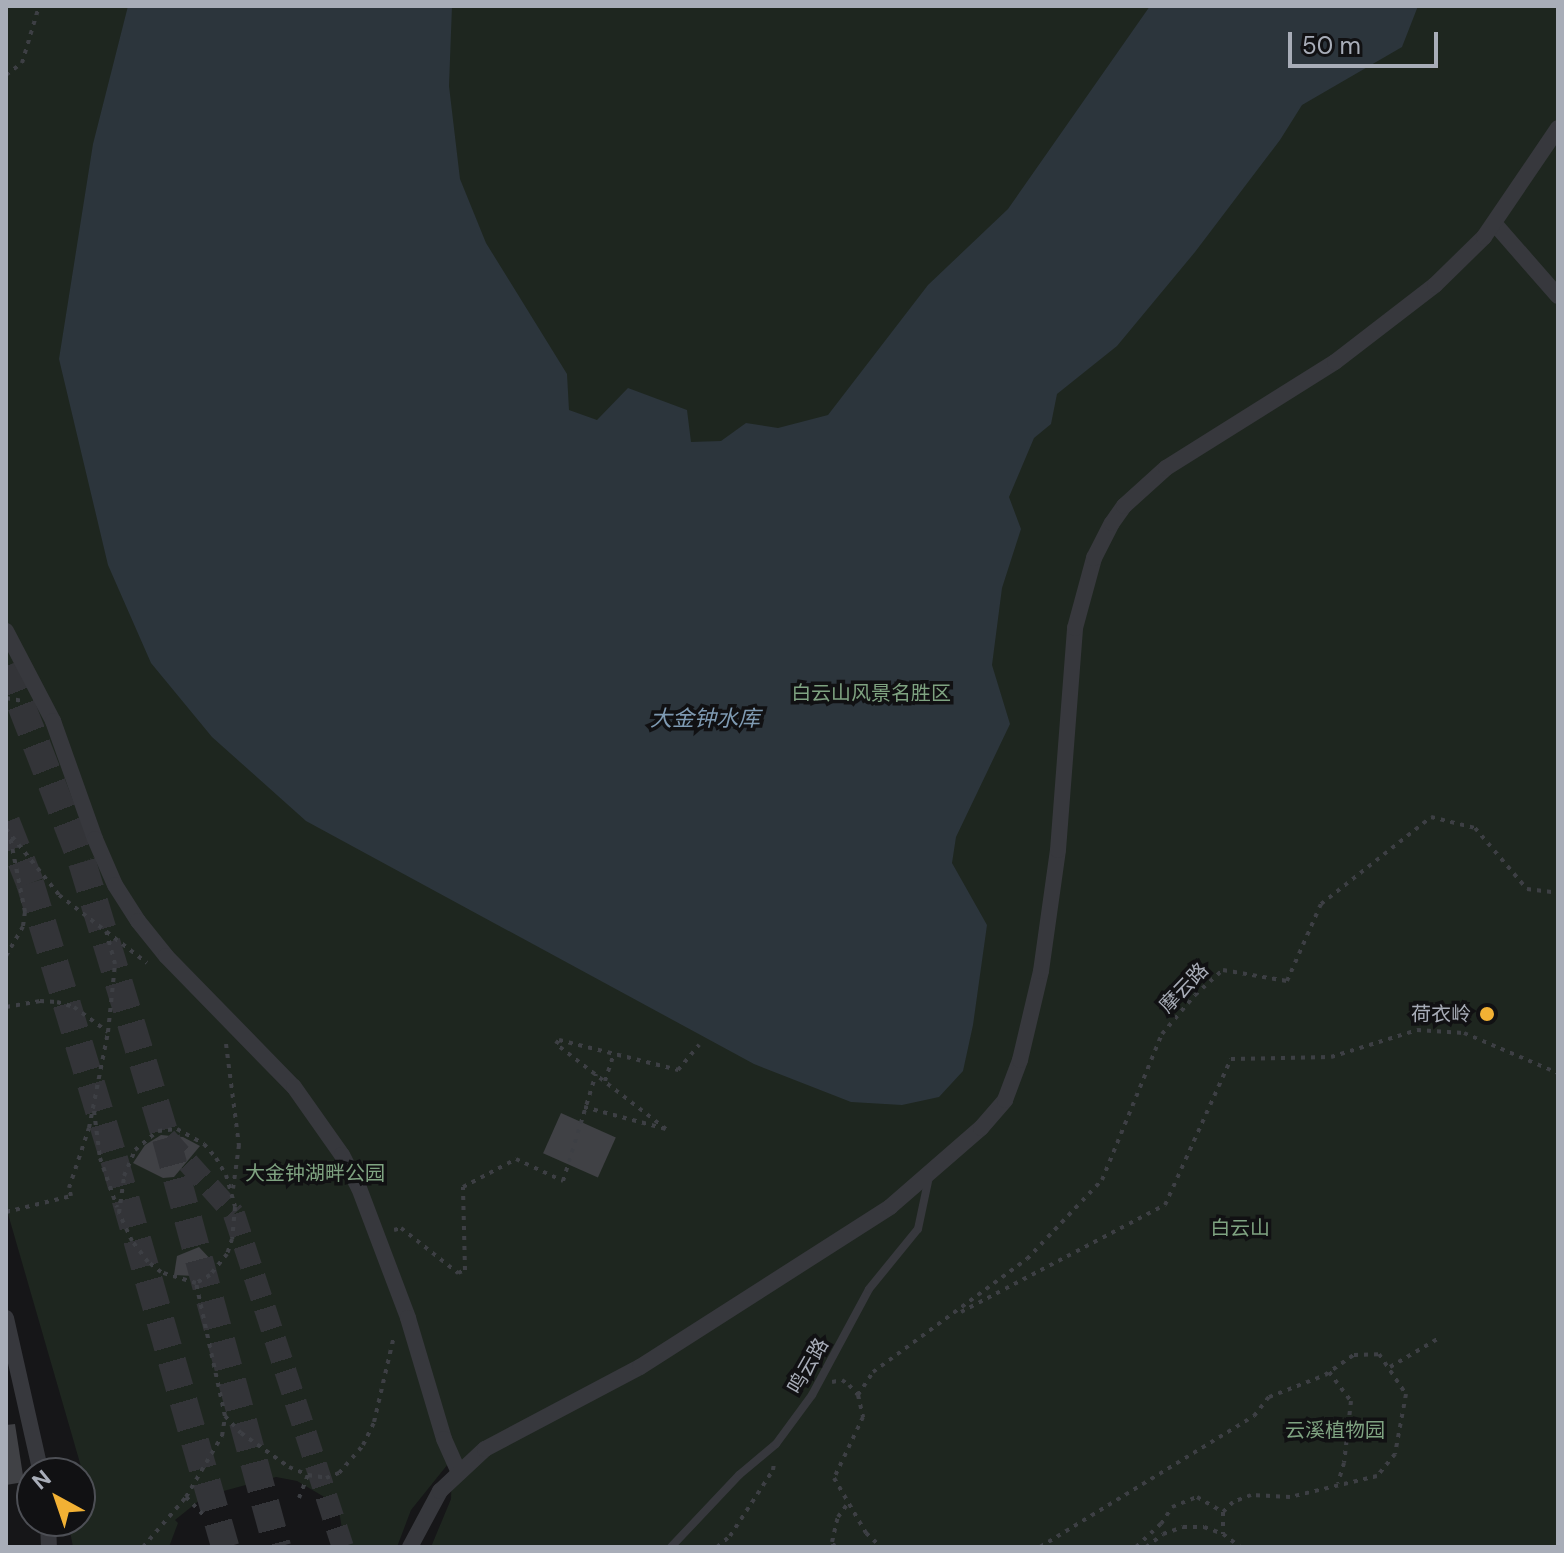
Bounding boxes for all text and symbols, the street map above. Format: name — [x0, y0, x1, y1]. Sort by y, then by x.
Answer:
scale bar — [1292, 16, 1442, 66]
text: 50 m — [1302, 30, 1361, 61]
park label: 白云山风景名胜区 — [791, 681, 951, 705]
water label: 大金钟水库 — [650, 706, 760, 732]
street label: 摩云路 — [1155, 958, 1213, 1018]
place label: 荷衣岭 — [1411, 1002, 1471, 1026]
marker: 荷衣岭 — [1478, 1005, 1496, 1023]
park label: 大金钟湖畔公园 — [245, 1161, 385, 1185]
park label: 白云山 — [1210, 1216, 1270, 1240]
street label: 鸣云路 — [783, 1334, 833, 1398]
park label: 云溪植物园 — [1285, 1418, 1385, 1442]
north arrow — [16, 1457, 96, 1537]
text: N — [26, 1464, 57, 1496]

